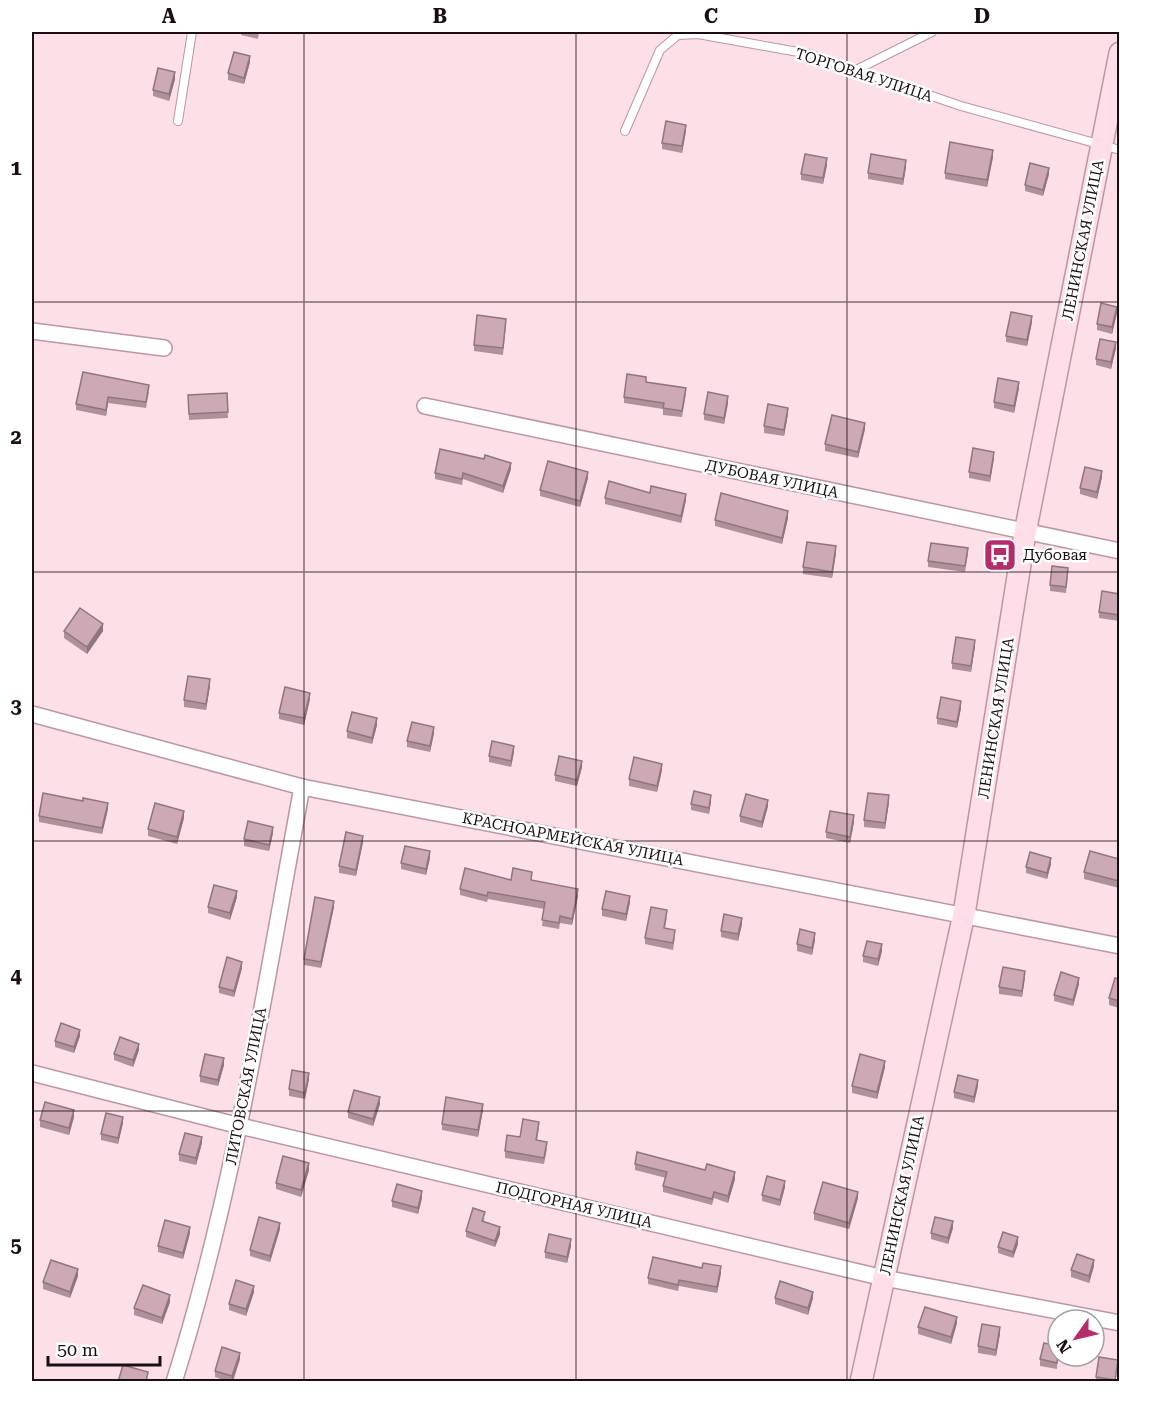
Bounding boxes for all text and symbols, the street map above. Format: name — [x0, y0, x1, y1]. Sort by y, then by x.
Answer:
text: A — [162, 4, 177, 28]
text: B — [433, 4, 447, 28]
text: C — [704, 4, 718, 28]
text: D — [974, 4, 990, 28]
street label: ТОРГОВАЯ УЛИЦА — [793, 44, 935, 106]
text: 1 — [10, 156, 22, 180]
street label: ЛЕНИНСКАЯ УЛИЦА — [1059, 158, 1107, 322]
text: 2 — [10, 425, 22, 449]
street label: ДУБОВАЯ УЛИЦА — [704, 456, 841, 502]
bus stop icon: Дубовая — [982, 537, 1018, 573]
place label: Дубовая — [1023, 546, 1087, 564]
street label: ЛЕНИНСКАЯ УЛИЦА — [974, 636, 1018, 800]
text: 3 — [10, 694, 22, 718]
street label: КРАСНОАРМЕЙСКАЯ УЛИЦА — [461, 809, 686, 869]
text: 4 — [10, 964, 22, 988]
street label: ЛИТОВСКАЯ УЛИЦА — [222, 1005, 270, 1166]
street label: ЛЕНИНСКАЯ УЛИЦА — [876, 1113, 928, 1277]
street label: ПОДГОРНАЯ УЛИЦА — [494, 1178, 655, 1232]
text: 5 — [10, 1233, 22, 1257]
north arrow — [1046, 1308, 1106, 1368]
scale bar — [48, 1329, 160, 1367]
text: N — [1053, 1336, 1075, 1357]
text: 50 m — [57, 1339, 98, 1360]

